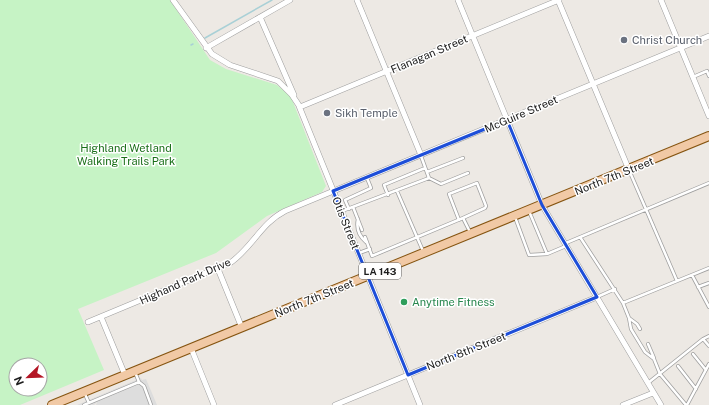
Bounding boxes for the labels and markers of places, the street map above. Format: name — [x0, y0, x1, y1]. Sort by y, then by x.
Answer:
place label: Christ Church — [632, 34, 702, 46]
marker: Christ Church — [619, 35, 629, 45]
place label: Sikh Temple — [335, 107, 398, 119]
marker: Sikh Temple — [322, 108, 332, 118]
place label: Anytime Fitness — [412, 296, 495, 308]
marker: Anytime Fitness — [399, 297, 409, 307]

